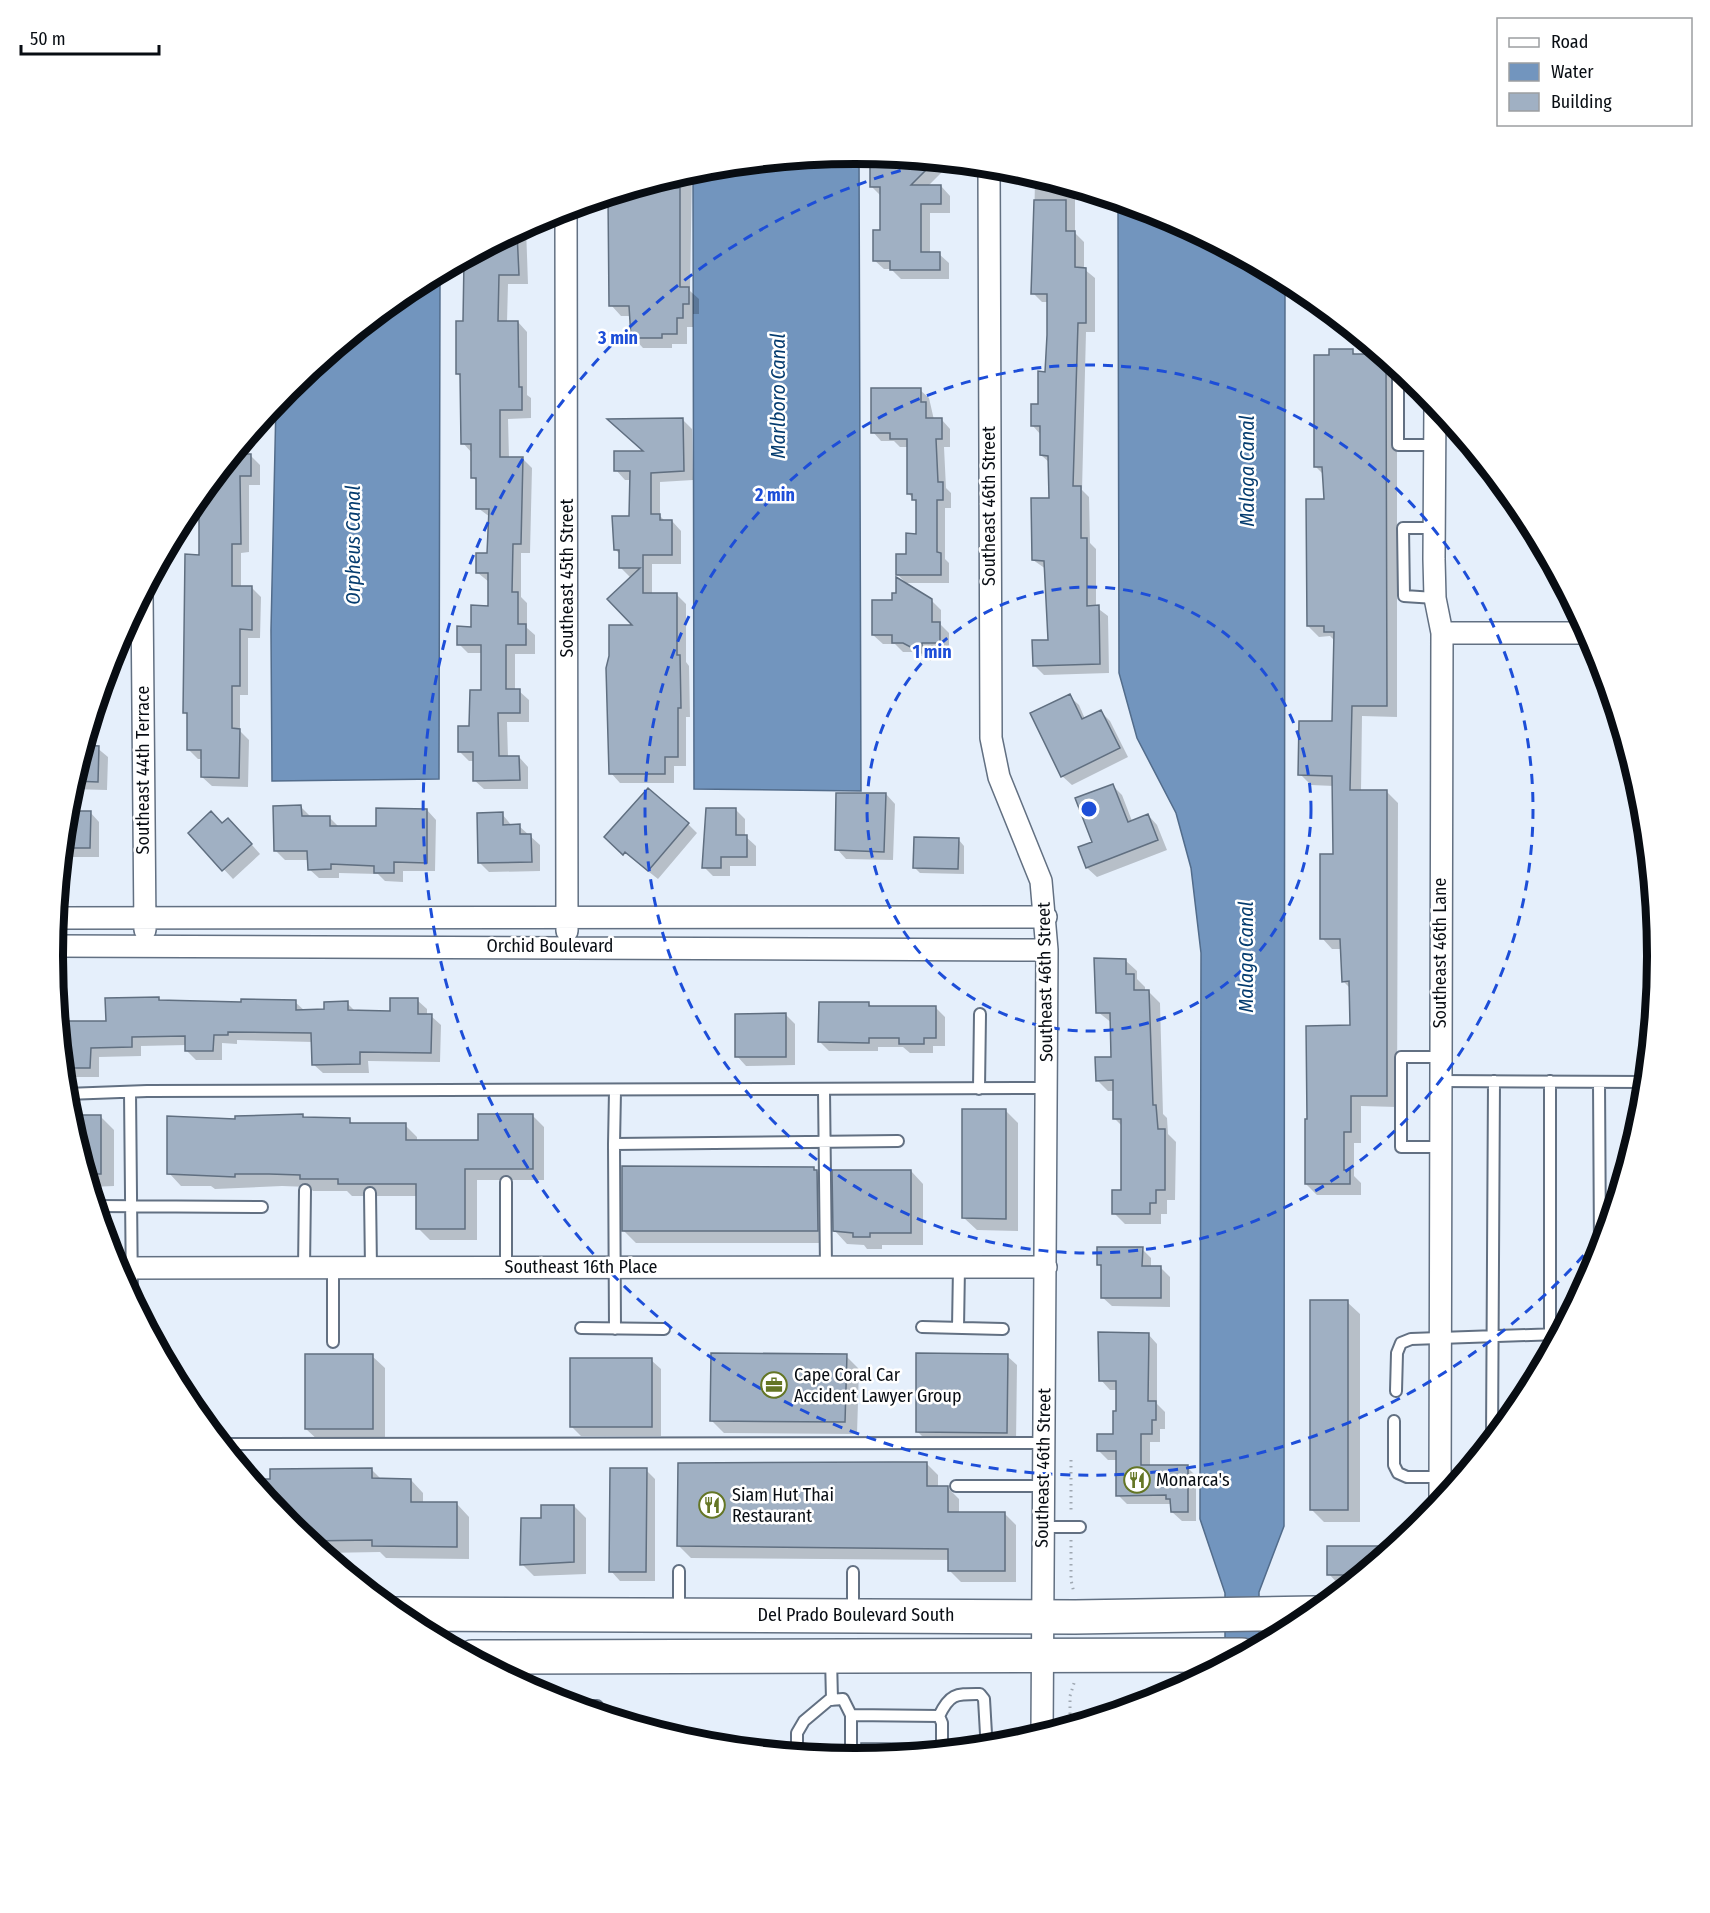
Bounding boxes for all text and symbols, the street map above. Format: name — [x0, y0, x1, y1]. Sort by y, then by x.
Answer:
scale bar — [21, 18, 159, 56]
legend — [1497, 18, 1692, 126]
text: 50 m — [30, 28, 66, 50]
text: Road — [1551, 31, 1588, 53]
text: Water — [1551, 61, 1594, 83]
text: Building — [1551, 91, 1612, 113]
text: 3 min — [597, 327, 638, 349]
water label: Marlboro Canal — [766, 333, 790, 459]
water label: Malaga Canal — [1235, 415, 1259, 527]
street label: Southeast 46th Street — [978, 426, 1000, 586]
text: 2 min — [754, 484, 795, 506]
water label: Orpheus Canal — [341, 485, 365, 605]
street label: Southeast 45th Street — [556, 498, 578, 657]
text: 1 min — [912, 641, 952, 663]
street label: Southeast 44th Terrace — [132, 686, 154, 854]
centre of rings — [1079, 799, 1099, 819]
street label: Southeast 46th Lane — [1429, 878, 1451, 1028]
water label: Malaga Canal — [1234, 901, 1258, 1013]
street label: Southeast 46th Street — [1033, 902, 1057, 1062]
street label: Orchid Boulevard — [487, 935, 613, 957]
street label: Southeast 16th Place — [505, 1256, 658, 1278]
place label: Cape Coral Car Accident Lawyer Group — [794, 1364, 962, 1407]
office icon: Cape Coral Car Accident Lawyer Group — [759, 1370, 789, 1400]
street label: Southeast 46th Street — [1031, 1388, 1055, 1548]
restaurant icon: Monarca's — [1122, 1465, 1152, 1495]
place label: Monarca's — [1156, 1469, 1230, 1491]
place label: Siam Hut Thai Restaurant — [732, 1484, 834, 1527]
restaurant icon: Siam Hut Thai Restaurant — [697, 1490, 727, 1520]
street label: Del Prado Boulevard South — [758, 1604, 954, 1626]

